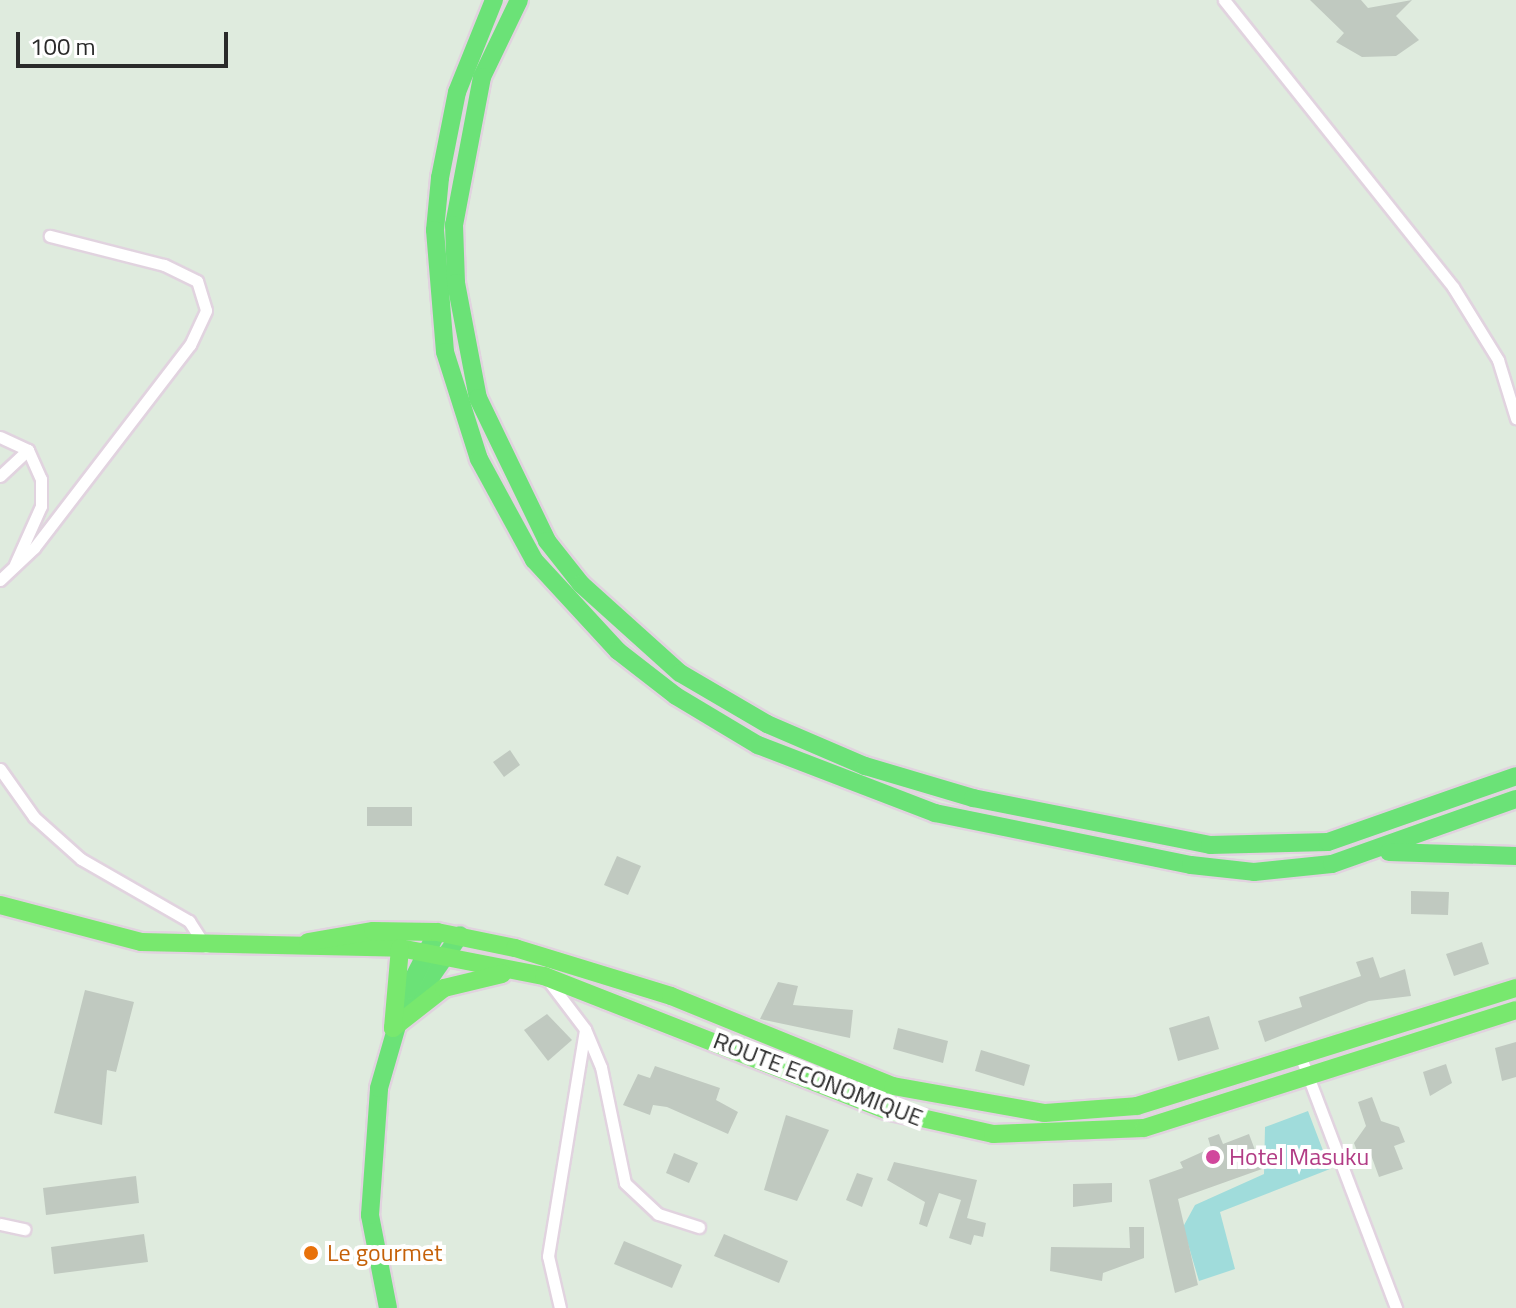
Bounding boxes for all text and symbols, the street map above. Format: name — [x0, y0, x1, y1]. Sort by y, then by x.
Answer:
scale bar — [20, 16, 232, 66]
text: 100 m — [30, 28, 96, 64]
street label: ROUTE ECONOMIQUE — [709, 1026, 927, 1132]
place label: Hotel Masuku — [1229, 1143, 1369, 1171]
marker: Hotel Masuku — [1204, 1148, 1222, 1166]
place label: Le gourmet — [327, 1239, 442, 1267]
marker: Le gourmet — [302, 1244, 320, 1262]

